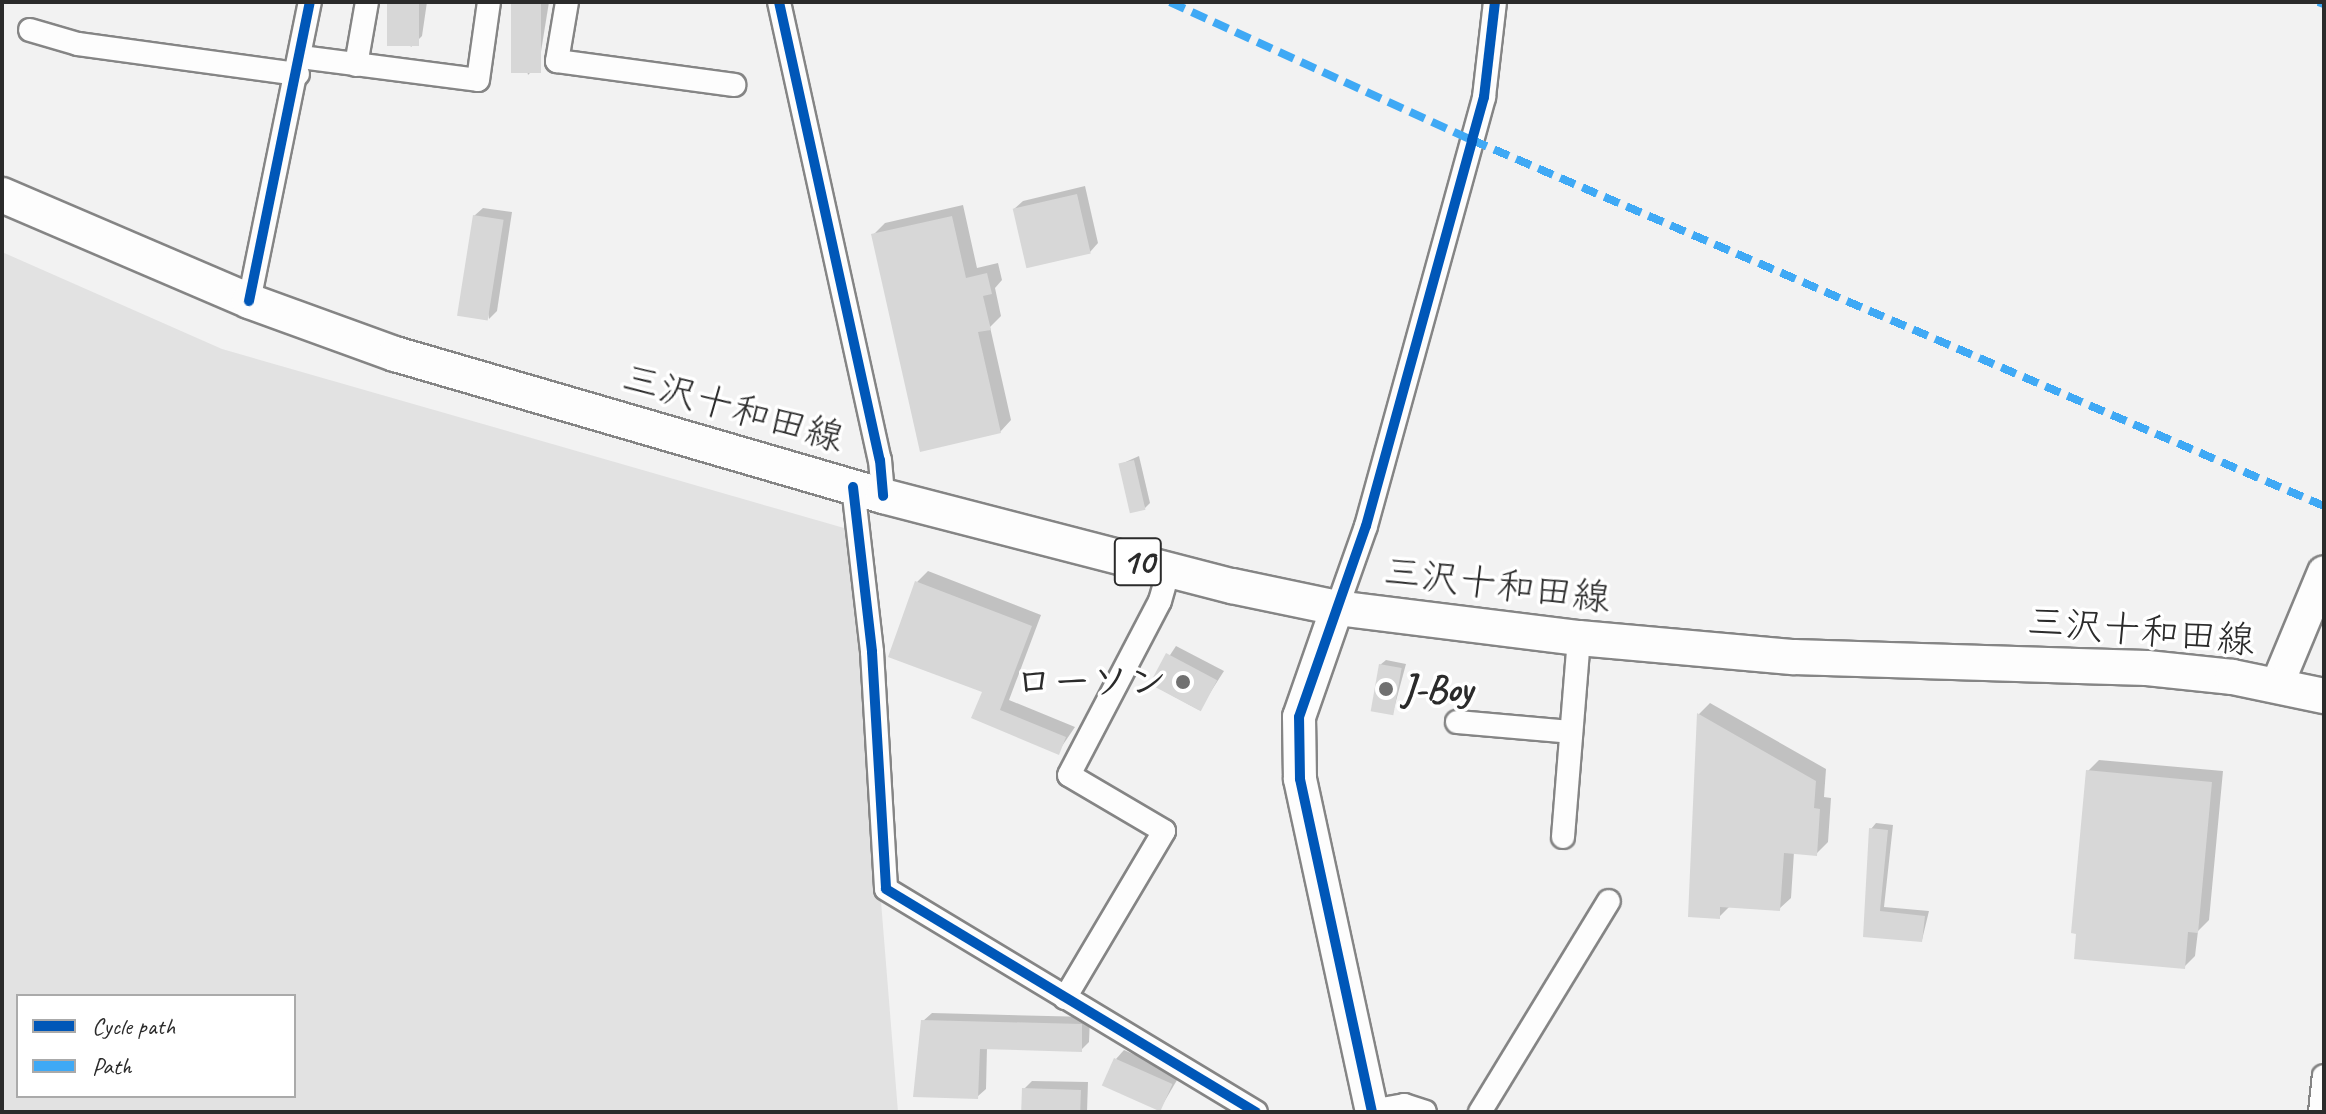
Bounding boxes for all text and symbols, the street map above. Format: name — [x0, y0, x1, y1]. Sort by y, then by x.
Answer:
street label: 三沢十和田線 — [617, 355, 849, 461]
road number: 10 — [1112, 530, 1164, 594]
street label: 三沢十和田線 — [1381, 548, 1613, 622]
street label: 三沢十和田線 — [2025, 598, 2257, 664]
place label: ローソン — [1015, 659, 1167, 705]
place label: J-Boy — [1402, 666, 1473, 712]
marker: ローソン — [1174, 673, 1192, 691]
marker: J-Boy — [1377, 680, 1395, 698]
legend — [16, 994, 296, 1098]
text: Cycle path — [92, 1011, 175, 1041]
text: Path — [92, 1051, 132, 1081]

